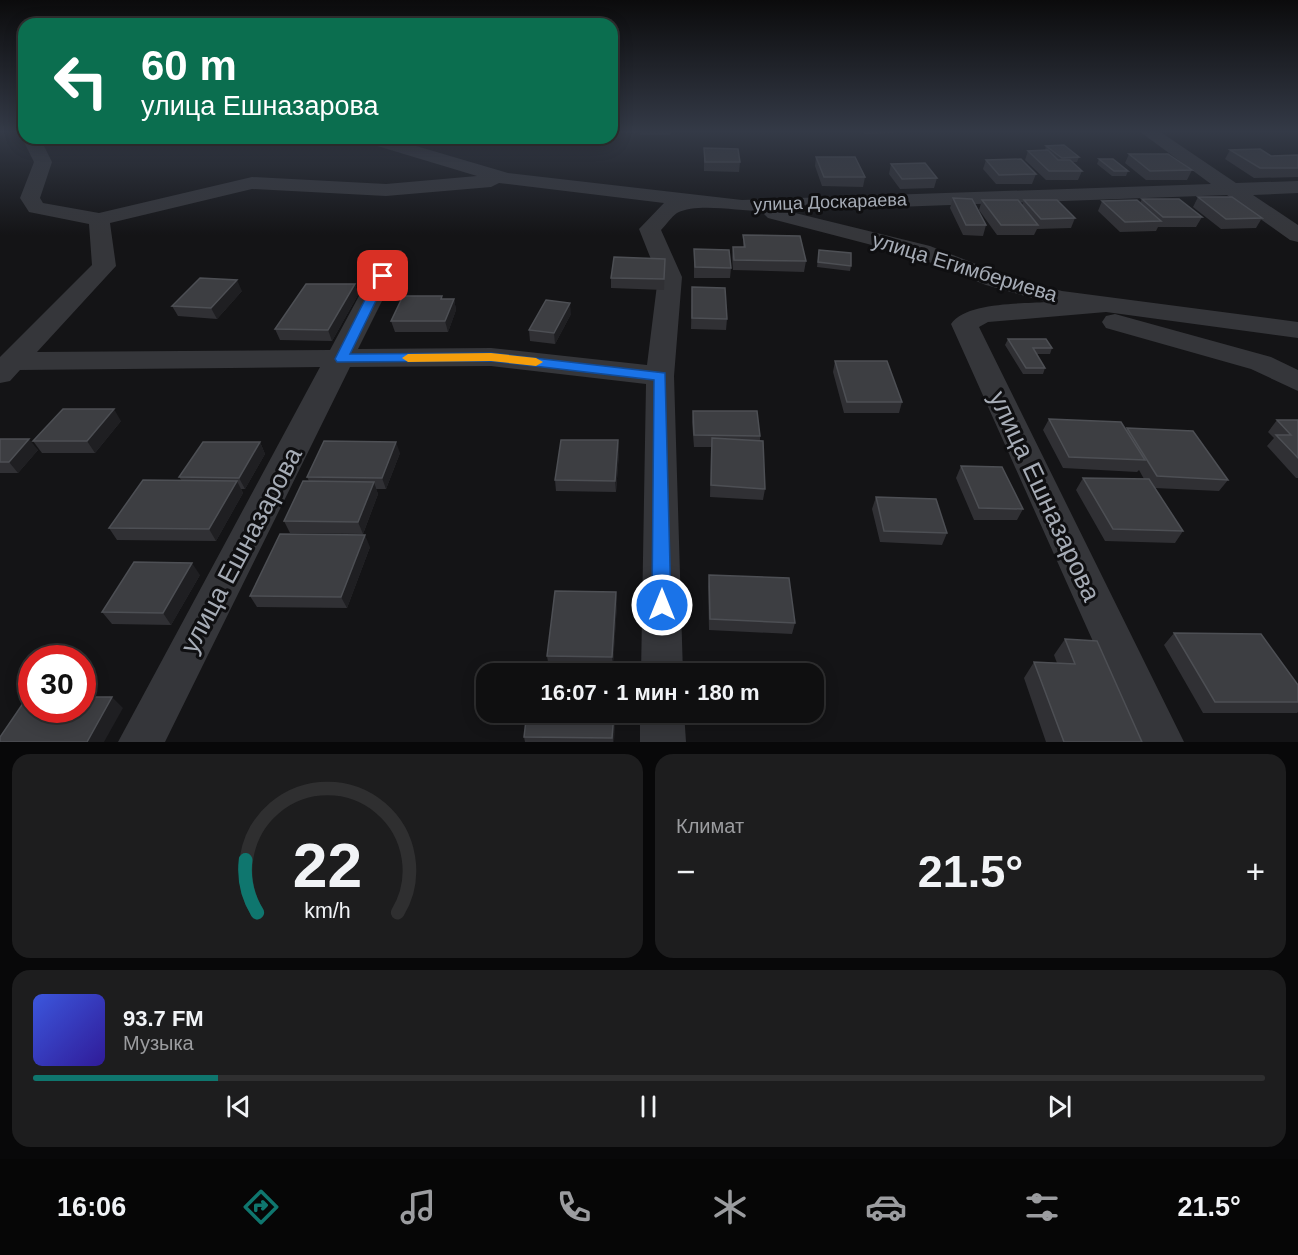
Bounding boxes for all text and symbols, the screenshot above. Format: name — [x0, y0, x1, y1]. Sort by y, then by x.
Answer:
icon: left — [42, 42, 120, 120]
text: 60 m — [141, 42, 237, 89]
text: улица Ешназарова — [141, 91, 379, 121]
street label: улица Доскараева — [753, 189, 908, 215]
street label: улица Егимбериева — [870, 228, 1061, 306]
pin — [357, 250, 408, 301]
icon: arrive — [366, 259, 399, 292]
street label: улица Ешназарова — [983, 386, 1107, 606]
street label: улица Ешназарова — [174, 442, 308, 658]
position arrow — [630, 573, 694, 637]
speed limit sign: 30 — [18, 645, 96, 723]
text: 16:07 · 1 мин · 180 m — [540, 680, 760, 705]
text: Климат — [676, 815, 744, 837]
text: 22 — [293, 831, 362, 900]
text: 21.5° — [918, 846, 1023, 897]
text: − — [676, 853, 695, 890]
text: + — [1246, 853, 1265, 890]
text: km/h — [304, 899, 351, 923]
text: 93.7 FM — [123, 1006, 204, 1031]
text: Музыка — [123, 1032, 194, 1054]
icon: previous — [222, 1090, 255, 1123]
icon: pause — [632, 1090, 665, 1123]
icon: next — [1043, 1090, 1076, 1123]
icon: directions — [240, 1186, 282, 1228]
icon: music — [397, 1186, 439, 1228]
icon: phone — [553, 1186, 595, 1228]
icon: climate — [709, 1186, 751, 1228]
icon: car — [865, 1186, 907, 1228]
icon: filters — [1021, 1186, 1063, 1228]
text: 16:06 — [57, 1192, 126, 1222]
text: 21.5° — [1177, 1192, 1241, 1222]

